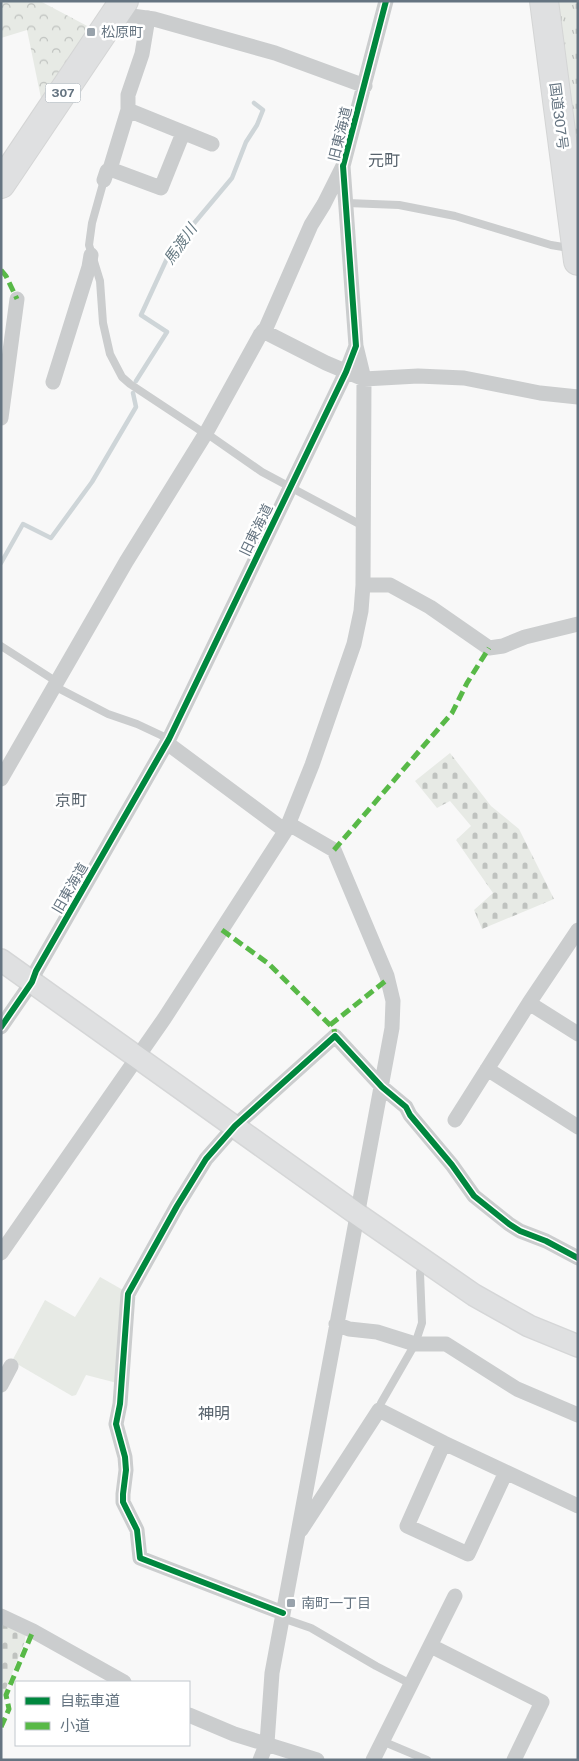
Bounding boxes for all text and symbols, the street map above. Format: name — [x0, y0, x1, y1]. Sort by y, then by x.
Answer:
place label: 松原町 — [101, 24, 143, 40]
marker: 松原町 — [85, 26, 97, 38]
street label: 国道307号 — [547, 82, 571, 150]
road number: 307 — [46, 84, 80, 102]
street label: 旧東海道 — [325, 105, 355, 163]
district label: 元町 — [368, 151, 400, 170]
water label: 馬渡川 — [160, 219, 201, 267]
street label: 旧東海道 — [237, 501, 275, 559]
district label: 京町 — [55, 791, 87, 810]
street label: 旧東海道 — [49, 860, 91, 916]
district label: 神明 — [198, 1404, 230, 1423]
place label: 南町一丁目 — [301, 1595, 371, 1611]
marker: 南町一丁目 — [285, 1597, 297, 1609]
legend — [15, 1681, 190, 1746]
text: 自転車道 — [60, 1692, 120, 1709]
text: 小道 — [60, 1717, 90, 1734]

